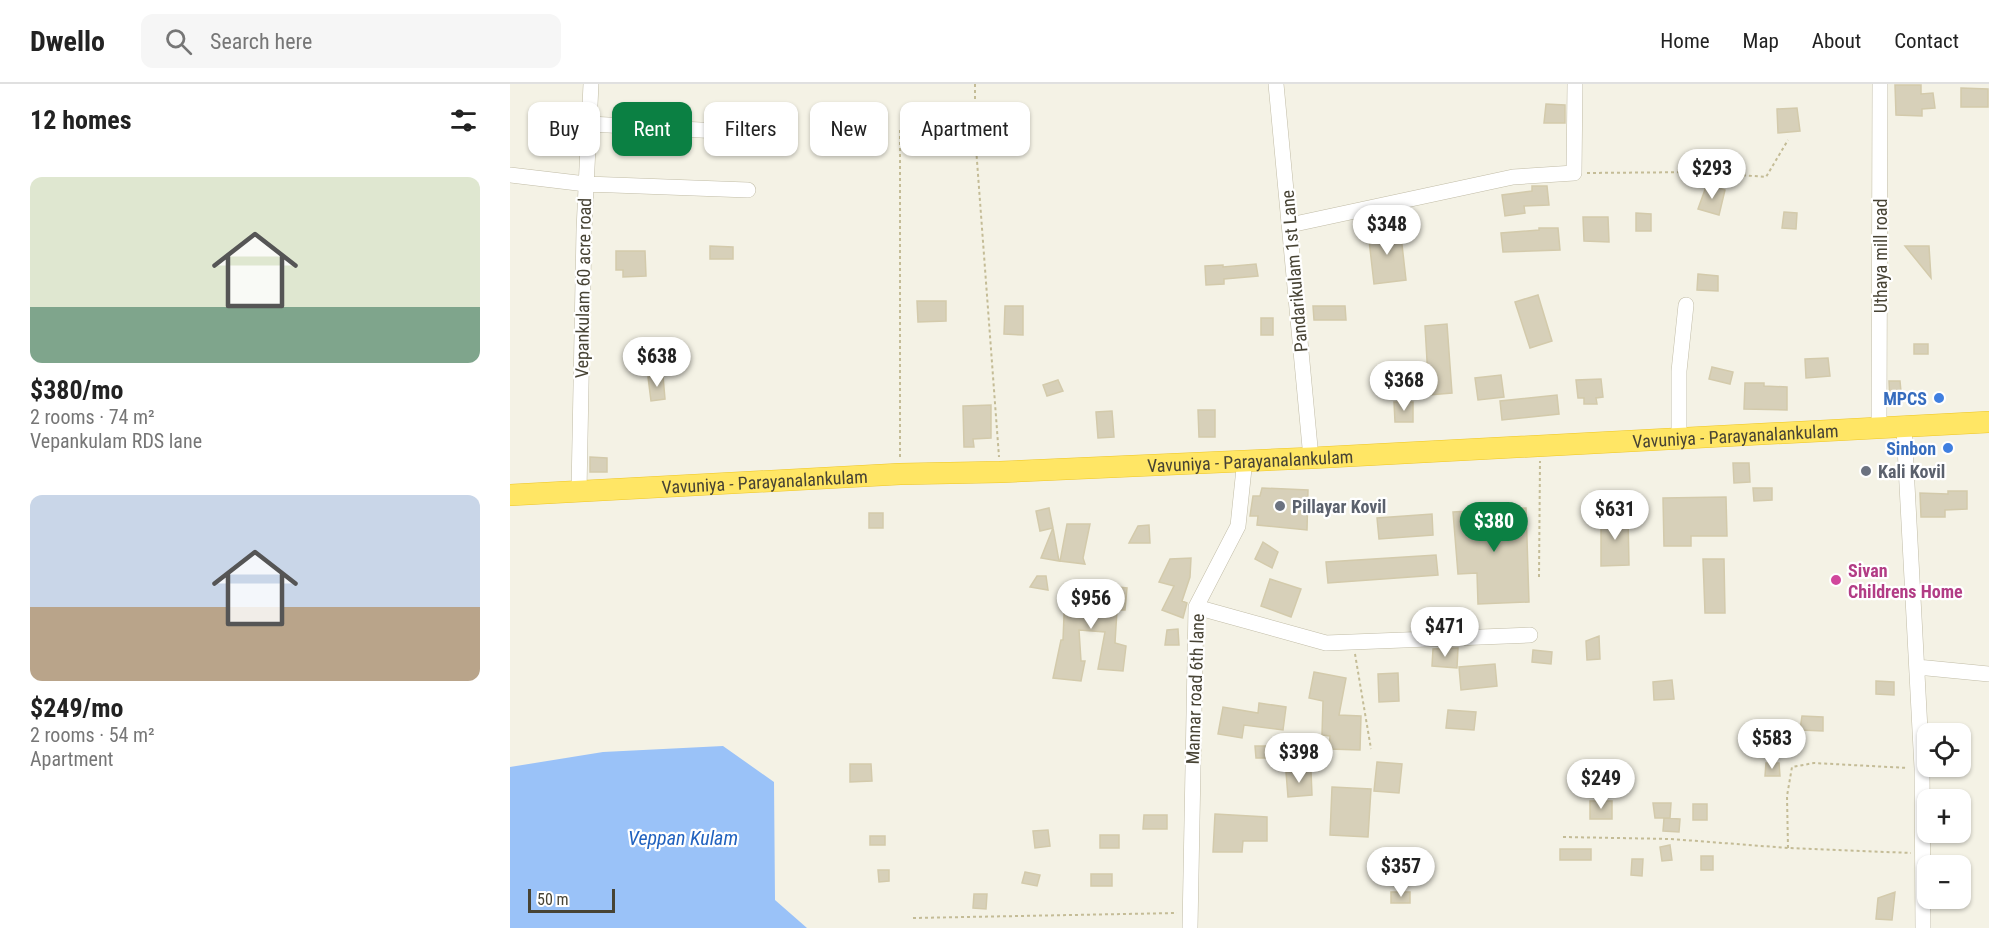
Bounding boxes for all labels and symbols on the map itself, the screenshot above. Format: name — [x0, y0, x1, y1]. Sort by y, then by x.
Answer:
pin: $293 — [1676, 149, 1748, 200]
street label: Pandarikulam 1st Lane — [1276, 189, 1312, 353]
street label: Vepankulam 60 acre road — [571, 198, 595, 378]
street label: Uthaya mill road — [1870, 199, 1891, 313]
pin: $348 — [1351, 205, 1423, 256]
pin: $638 — [621, 337, 693, 388]
pin: $368 — [1368, 361, 1440, 412]
place label: MPCS — [1883, 388, 1927, 409]
marker: MPCS — [1932, 391, 1946, 405]
street label: Vavuniya - Parayanalankulam — [1632, 420, 1839, 451]
place label: Sinbon — [1886, 438, 1936, 459]
marker: Sinbon — [1941, 441, 1955, 455]
street label: Vavuniya - Parayanalankulam — [1147, 445, 1354, 476]
place label: Kali Kovil — [1878, 461, 1945, 482]
marker: Kali Kovil — [1859, 464, 1873, 478]
street label: Vavuniya - Parayanalankulam — [661, 465, 868, 497]
pin: $631 — [1579, 490, 1651, 541]
place label: Pillayar Kovil — [1292, 496, 1386, 517]
marker: Pillayar Kovil — [1273, 499, 1287, 513]
pin: $380 — [1458, 502, 1530, 553]
place label: Sivan Childrens Home — [1848, 560, 1963, 602]
marker: Sivan Childrens Home — [1829, 573, 1843, 587]
pin: $956 — [1055, 579, 1127, 630]
pin: $471 — [1409, 607, 1481, 658]
street label: Mannar road 6th lane — [1182, 613, 1208, 765]
pin: $583 — [1736, 719, 1808, 770]
pin: $398 — [1263, 733, 1335, 784]
pin: $249 — [1565, 759, 1637, 810]
water label: Veppan Kulam — [628, 826, 738, 850]
pin: $357 — [1365, 847, 1437, 898]
scale bar — [528, 886, 615, 914]

